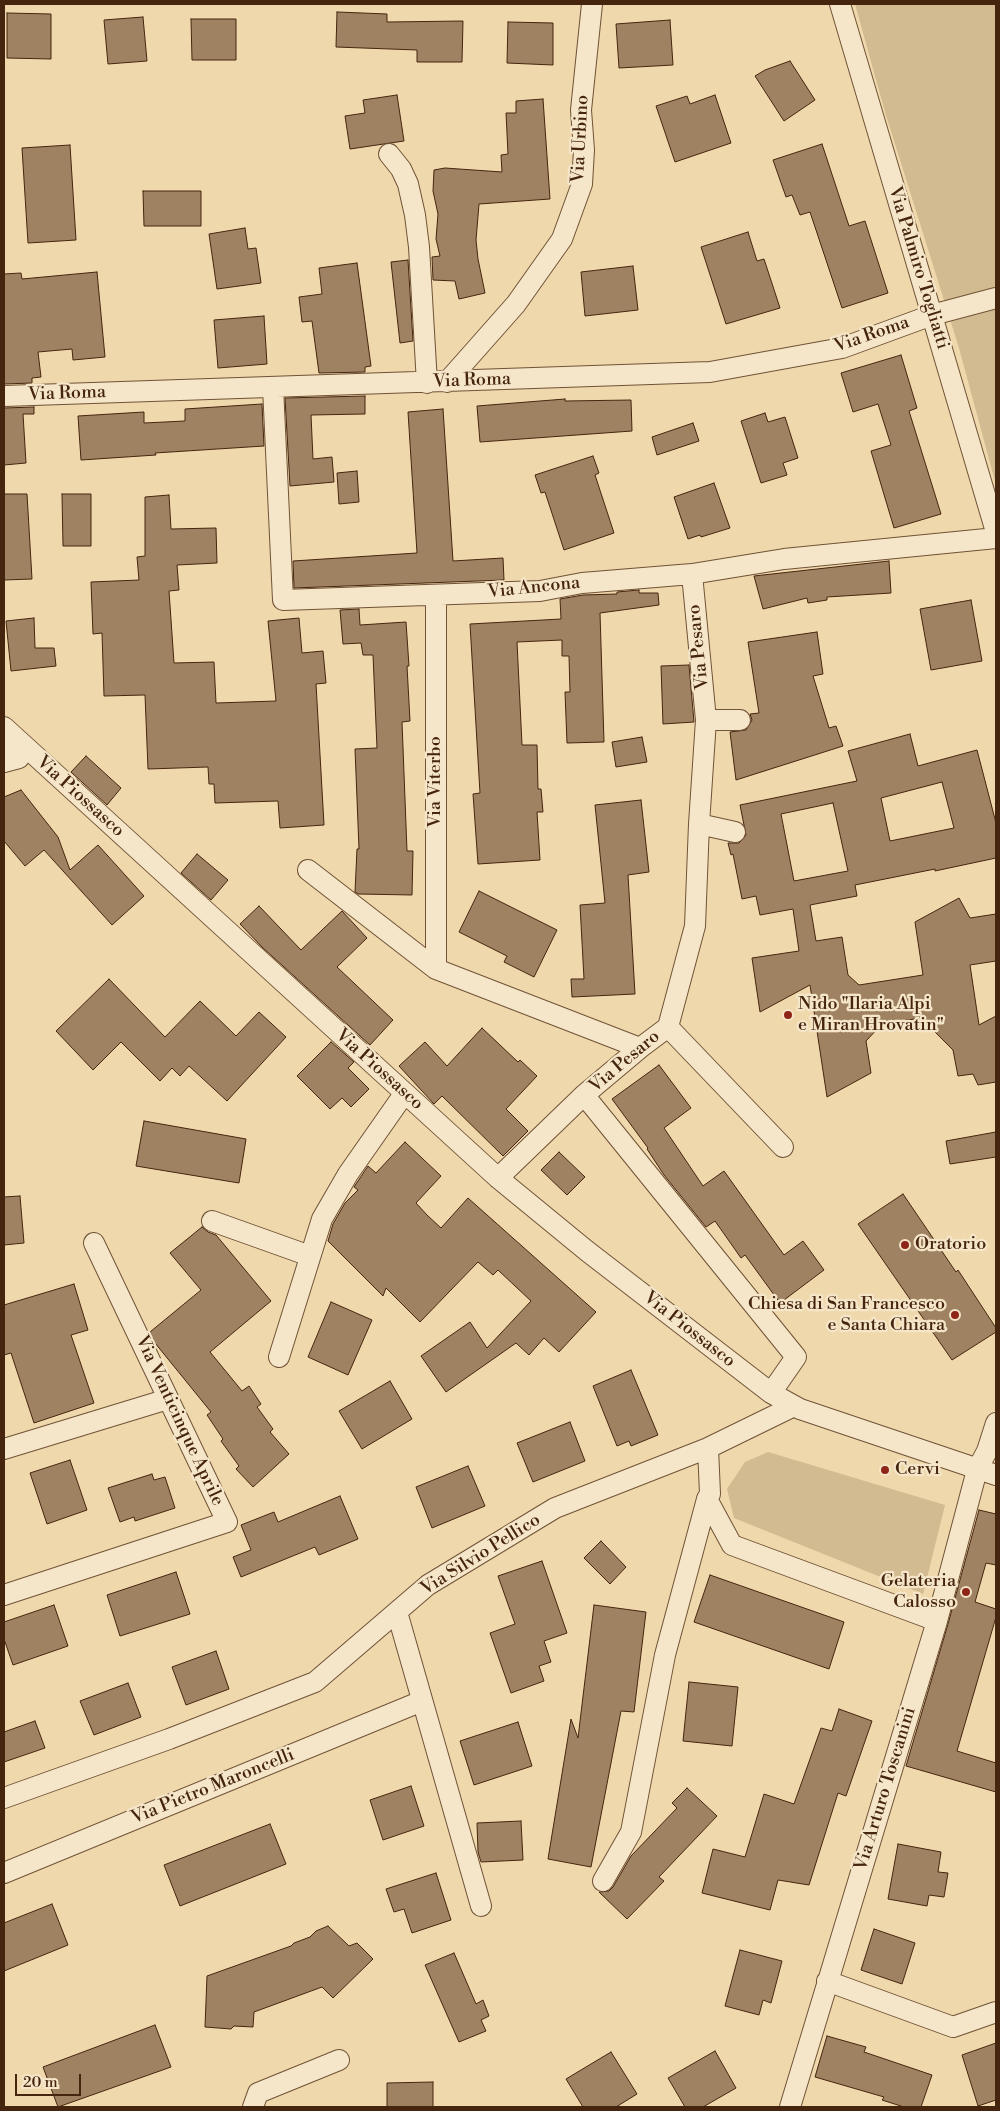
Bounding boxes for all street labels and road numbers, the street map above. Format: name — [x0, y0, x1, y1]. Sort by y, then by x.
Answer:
street label: Via Urbino — [568, 94, 594, 184]
street label: Via Palmiro Togliatti — [883, 184, 953, 352]
street label: Via Roma — [832, 312, 912, 358]
street label: Via Roma — [433, 369, 511, 393]
street label: Via Roma — [28, 382, 106, 406]
street label: Via Ancona — [487, 572, 581, 604]
street label: Via Pesaro — [684, 603, 714, 691]
street label: Via Viterbo — [425, 736, 447, 828]
street label: Via Piossasco — [32, 752, 128, 842]
street label: Via Piossasco — [331, 1025, 427, 1115]
street label: Via Pesaro — [585, 1026, 665, 1098]
street label: Via Piossasco — [639, 1287, 739, 1373]
street label: Via Venticinque Aprile — [130, 1332, 228, 1510]
street label: Via Silvio Pellico — [417, 1510, 545, 1600]
street label: Via Arturo Toscanini — [851, 1705, 921, 1873]
street label: Via Pietro Maroncelli — [128, 1744, 298, 1830]

